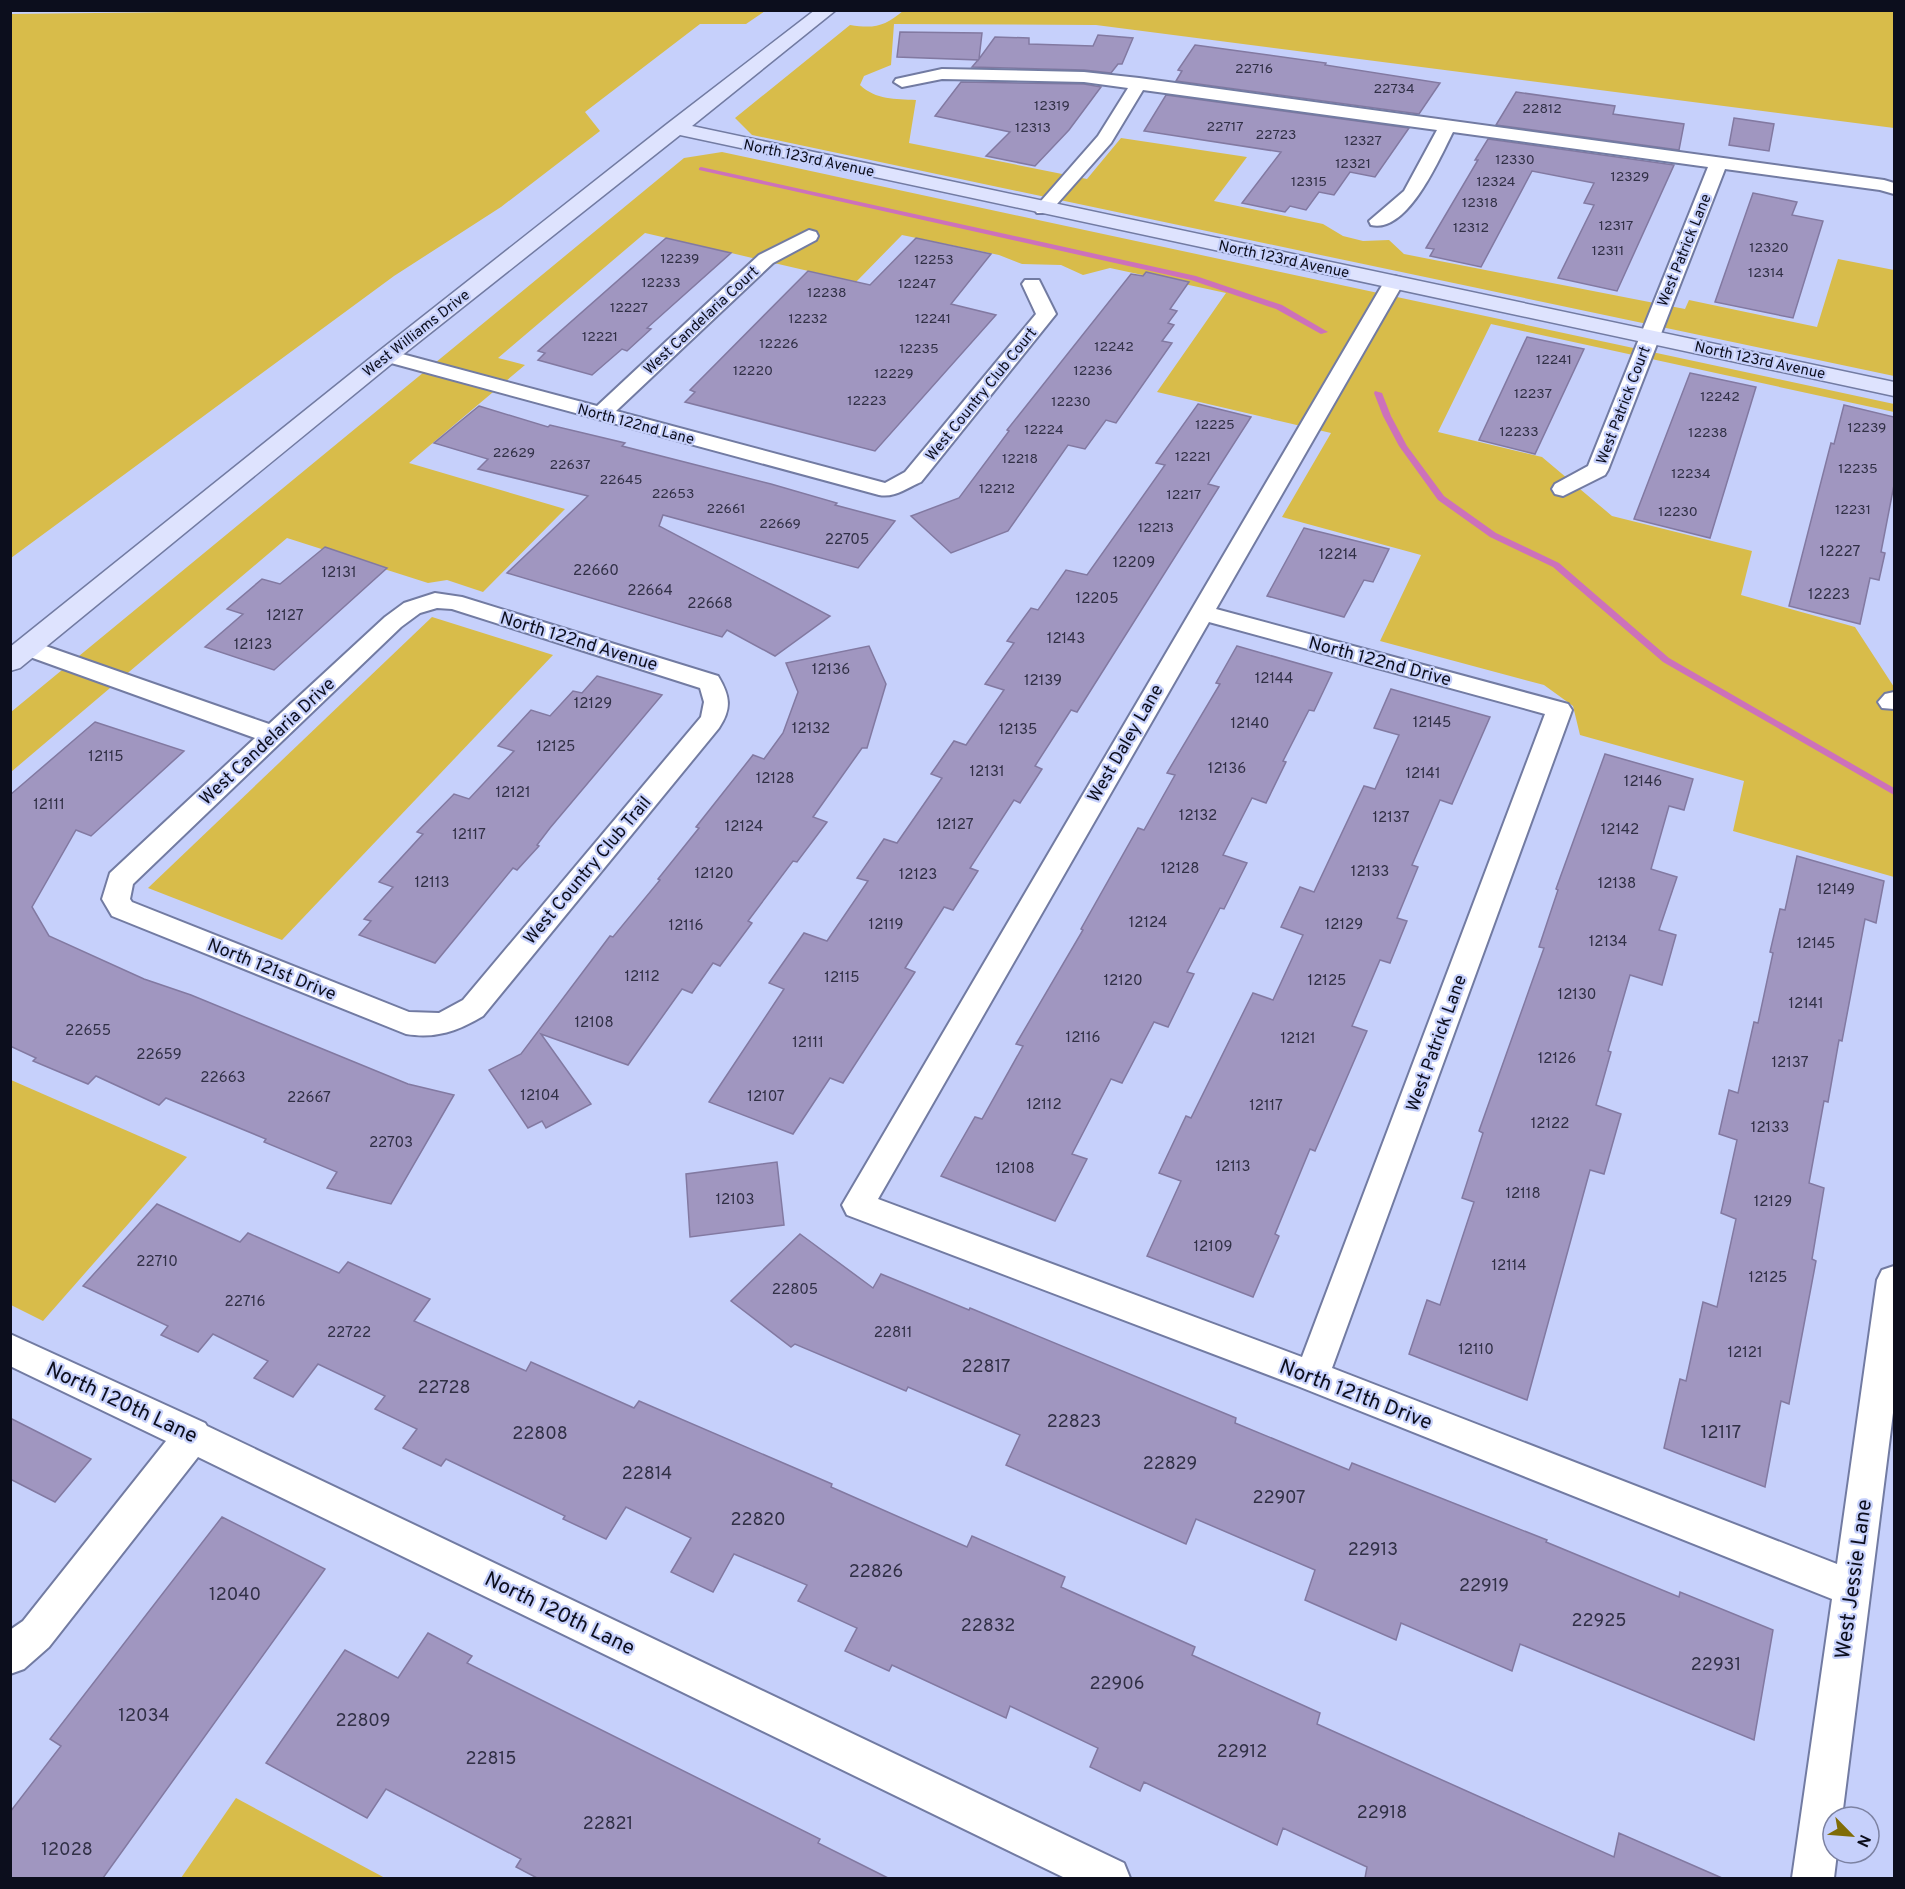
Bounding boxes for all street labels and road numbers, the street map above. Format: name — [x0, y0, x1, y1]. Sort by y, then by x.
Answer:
street label: North 123rd Avenue — [742, 136, 876, 183]
street label: West Patrick Lane — [1654, 191, 1717, 310]
street label: North 123rd Avenue — [1217, 237, 1351, 284]
street label: West Candelaria Court — [640, 263, 764, 379]
street label: West Williams Drive — [359, 286, 474, 382]
street label: West Country Club Court — [922, 324, 1042, 465]
street label: North 123rd Avenue — [1693, 338, 1827, 385]
street label: West Patrick Court — [1593, 344, 1656, 467]
street label: North 122nd Lane — [575, 401, 696, 450]
street label: North 122nd Avenue — [497, 607, 660, 677]
street label: North 122nd Drive — [1306, 632, 1454, 693]
street label: West Candelaria Drive — [195, 673, 341, 811]
street label: West Daley Lane — [1083, 681, 1169, 807]
street label: West Country Club Trail — [519, 792, 657, 950]
street label: North 121st Drive — [204, 934, 339, 1007]
street label: West Patrick Lane — [1402, 972, 1473, 1115]
street label: North 121th Drive — [1275, 1354, 1436, 1437]
street label: North 120th Lane — [41, 1356, 201, 1450]
street label: West Jessie Lane — [1830, 1498, 1879, 1661]
street label: North 120th Lane — [480, 1566, 639, 1662]

